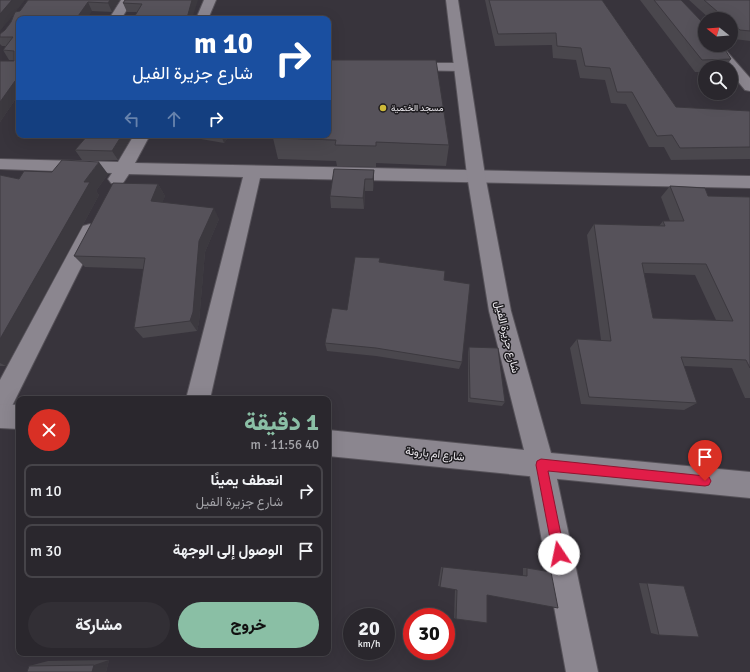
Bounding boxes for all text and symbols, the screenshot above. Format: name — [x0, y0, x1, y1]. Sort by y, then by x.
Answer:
north arrow — [698, 12, 738, 52]
map controls — [698, 12, 738, 100]
text: 10 m — [194, 27, 253, 61]
icon: right — [267, 32, 319, 84]
button: search — [698, 60, 738, 100]
text: شارع جزيرة الفيل — [132, 62, 253, 84]
marker: مسجد الختمية — [378, 103, 388, 113]
place label: مسجد الختمية — [391, 103, 444, 114]
icon: left — [121, 108, 143, 130]
icon: ahead — [163, 108, 185, 130]
icon: right — [205, 108, 227, 130]
street label: شارع جزيرة الفيل — [491, 300, 522, 375]
text: 1 دقيقة — [244, 407, 319, 437]
button: close — [28, 409, 70, 451]
text: 40 m · 11:56 — [250, 437, 319, 453]
pin — [688, 440, 722, 481]
street label: شارع ام بارونة — [405, 444, 466, 465]
icon: arrive — [694, 446, 716, 468]
text: انعطف يمينًا — [211, 471, 283, 489]
icon: right — [295, 480, 317, 502]
text: 10 m — [30, 482, 61, 500]
text: شارع جزيرة الفيل — [196, 494, 283, 510]
position arrow — [538, 533, 580, 575]
icon: arrive — [295, 540, 317, 562]
text: الوصول إلى الوجهة — [173, 541, 283, 559]
text: 30 m — [30, 542, 61, 560]
button: مشاركة — [28, 602, 170, 648]
button: خروج — [178, 602, 319, 648]
speed limit sign: 30 — [403, 608, 455, 660]
text: 20 — [358, 616, 380, 641]
text: km/h — [358, 638, 380, 650]

